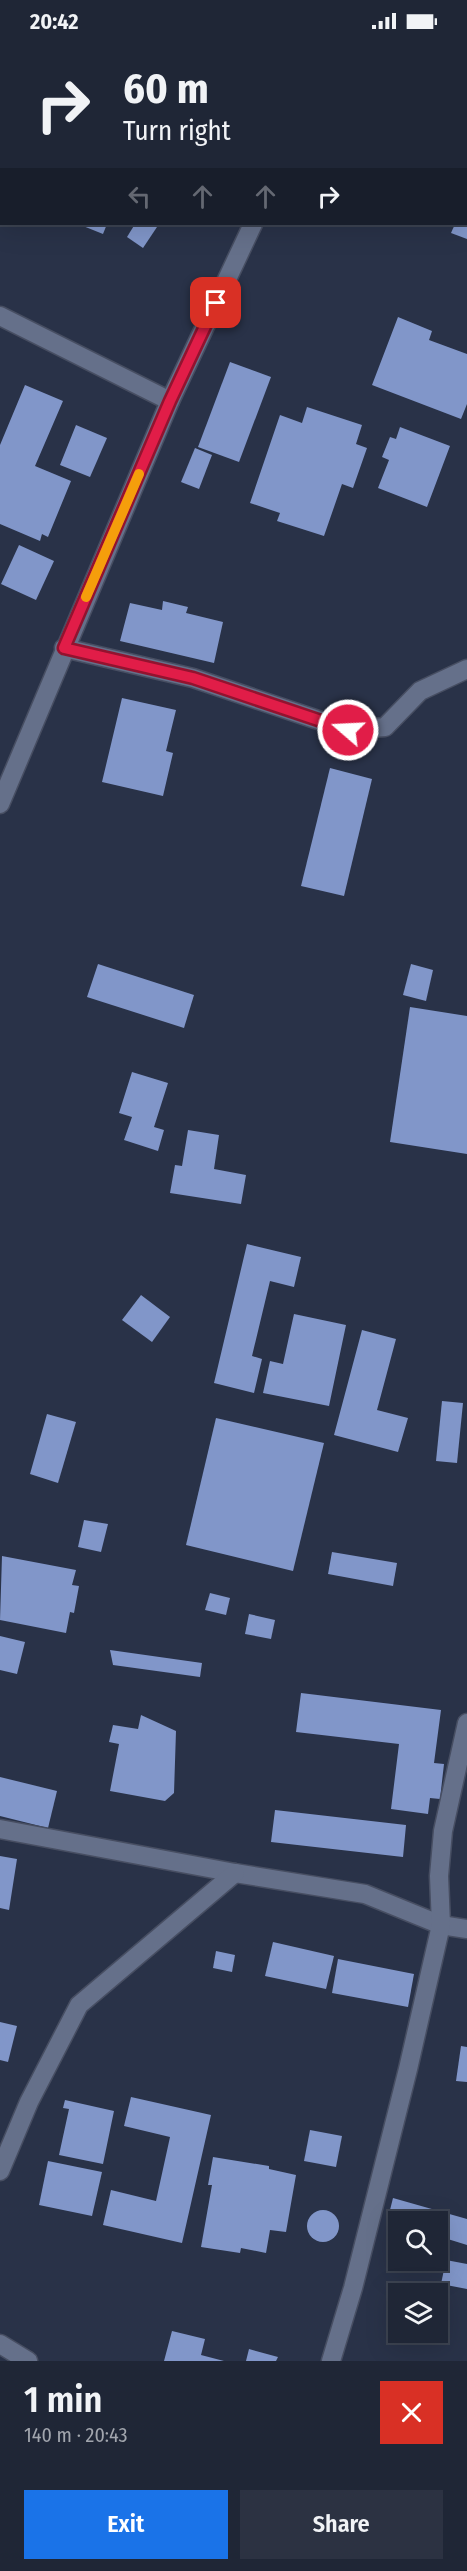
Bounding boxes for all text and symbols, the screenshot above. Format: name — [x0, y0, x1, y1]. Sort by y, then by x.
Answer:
text: 20:42 — [30, 8, 78, 35]
text: 60 m — [123, 64, 209, 114]
icon: right — [24, 66, 102, 144]
text: Turn right — [123, 115, 231, 147]
icon: left — [123, 180, 156, 213]
icon: ahead — [186, 180, 219, 213]
icon: ahead — [249, 180, 282, 213]
icon: right — [312, 180, 345, 213]
pin — [190, 277, 241, 328]
icon: arrive — [199, 286, 232, 319]
position arrow — [316, 698, 380, 762]
map controls — [388, 2211, 448, 2343]
button: search — [388, 2211, 448, 2271]
button: layers — [388, 2283, 448, 2343]
text: 1 min — [24, 2378, 102, 2422]
button: close — [380, 2381, 443, 2444]
text: 140 m · 20:43 — [24, 2423, 127, 2447]
button: Exit — [24, 2490, 228, 2559]
button: Share — [240, 2490, 443, 2559]

